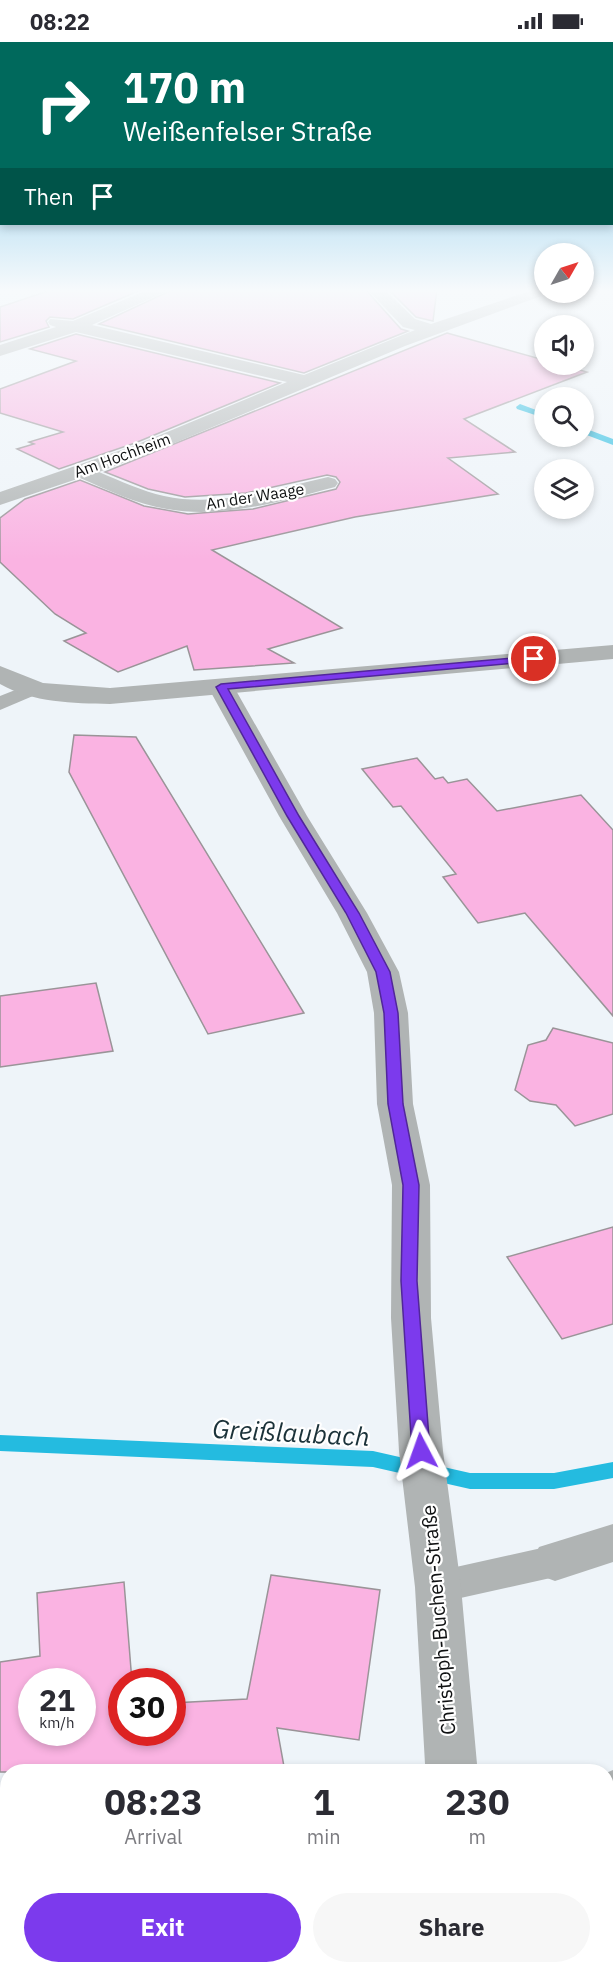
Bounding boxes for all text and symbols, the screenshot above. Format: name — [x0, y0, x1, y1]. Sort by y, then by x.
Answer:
text: 08:22 — [30, 7, 90, 36]
text: 170 m — [123, 60, 246, 115]
icon: right — [24, 66, 102, 144]
text: Weißenfelser Straße — [123, 113, 372, 148]
icon: arrive — [86, 180, 119, 213]
text: Then — [24, 182, 74, 211]
north arrow — [534, 243, 594, 303]
map controls — [534, 243, 594, 519]
button: sound — [534, 315, 594, 375]
button: search — [534, 387, 594, 447]
street label: Am Hochheim — [71, 428, 173, 482]
button: layers — [534, 459, 594, 519]
street label: An der Waage — [204, 478, 306, 514]
pin — [508, 633, 559, 684]
icon: arrive — [517, 642, 550, 675]
water label: Greißlaubach — [212, 1411, 370, 1453]
position arrow — [389, 1419, 453, 1483]
street label: Christoph-Buchen-Straße — [414, 1504, 462, 1736]
speed limit sign: 30 — [108, 1668, 186, 1746]
text: 21 — [39, 1680, 75, 1719]
text: km/h — [39, 1713, 75, 1732]
text: 08:23 — [104, 1778, 203, 1825]
text: 1 — [313, 1778, 335, 1825]
text: 230 — [445, 1778, 510, 1825]
text: Arrival — [124, 1823, 183, 1850]
text: min — [307, 1823, 341, 1850]
text: m — [469, 1823, 486, 1850]
button: Exit — [24, 1893, 301, 1962]
button: Share — [313, 1893, 590, 1962]

